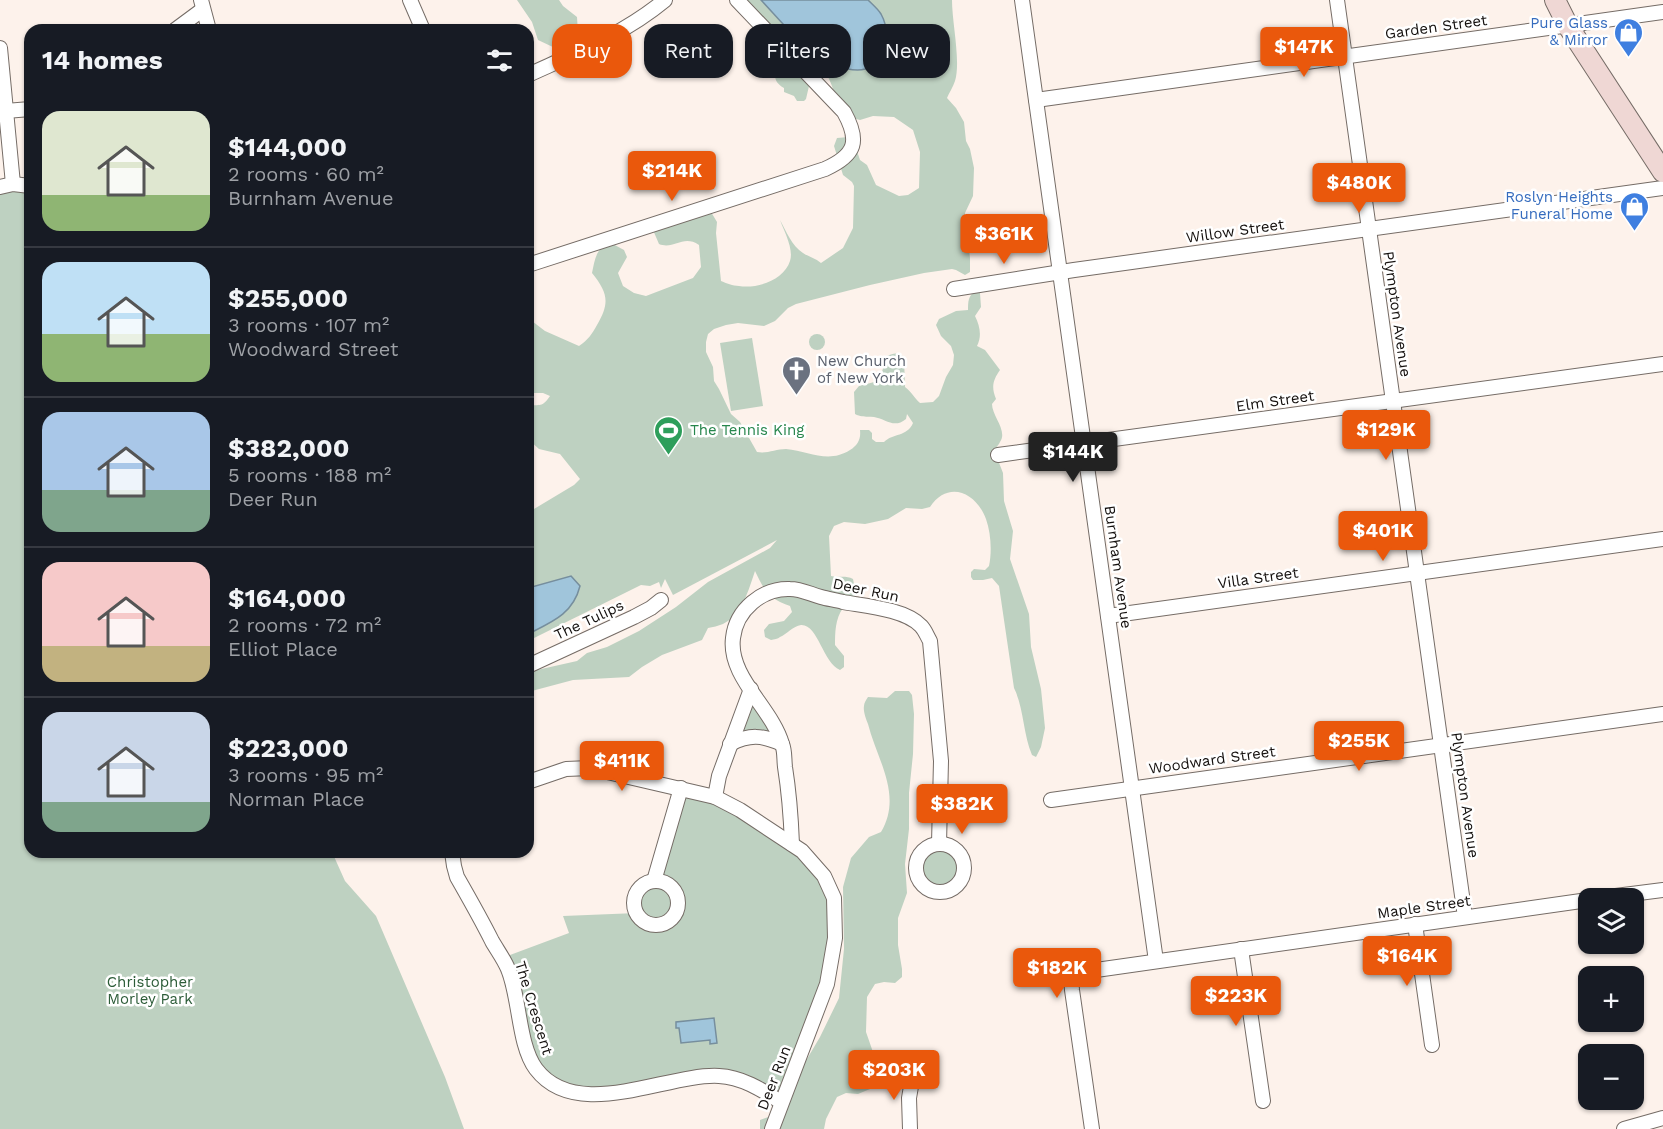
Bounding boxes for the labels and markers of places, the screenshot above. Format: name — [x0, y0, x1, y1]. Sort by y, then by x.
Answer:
place label: Pure Glass & Mirror — [1530, 14, 1608, 49]
shop icon: Pure Glass & Mirror — [1613, 16, 1645, 58]
pin: $147K — [1262, 27, 1346, 78]
pin: $214K — [630, 151, 714, 202]
pin: $480K — [1317, 163, 1401, 214]
place label: Roslyn Heights Funeral Home — [1505, 188, 1613, 223]
shop icon: Roslyn Heights Funeral Home — [1618, 190, 1650, 232]
pin: $361K — [962, 214, 1046, 265]
place label: New Church of New York — [817, 352, 906, 387]
church icon: New Church of New York — [780, 354, 812, 396]
pin: $129K — [1344, 410, 1428, 461]
sports icon: The Tennis King — [653, 414, 685, 456]
place label: The Tennis King — [690, 421, 804, 439]
pin: $144K — [1031, 432, 1115, 483]
pin: $401K — [1341, 511, 1425, 562]
pin: $255K — [1317, 721, 1401, 772]
pin: $411K — [580, 741, 664, 792]
pin: $382K — [920, 784, 1004, 835]
pin: $164K — [1365, 936, 1449, 987]
pin: $182K — [1015, 948, 1099, 999]
pin: $223K — [1194, 976, 1278, 1027]
pin: $203K — [852, 1050, 936, 1101]

